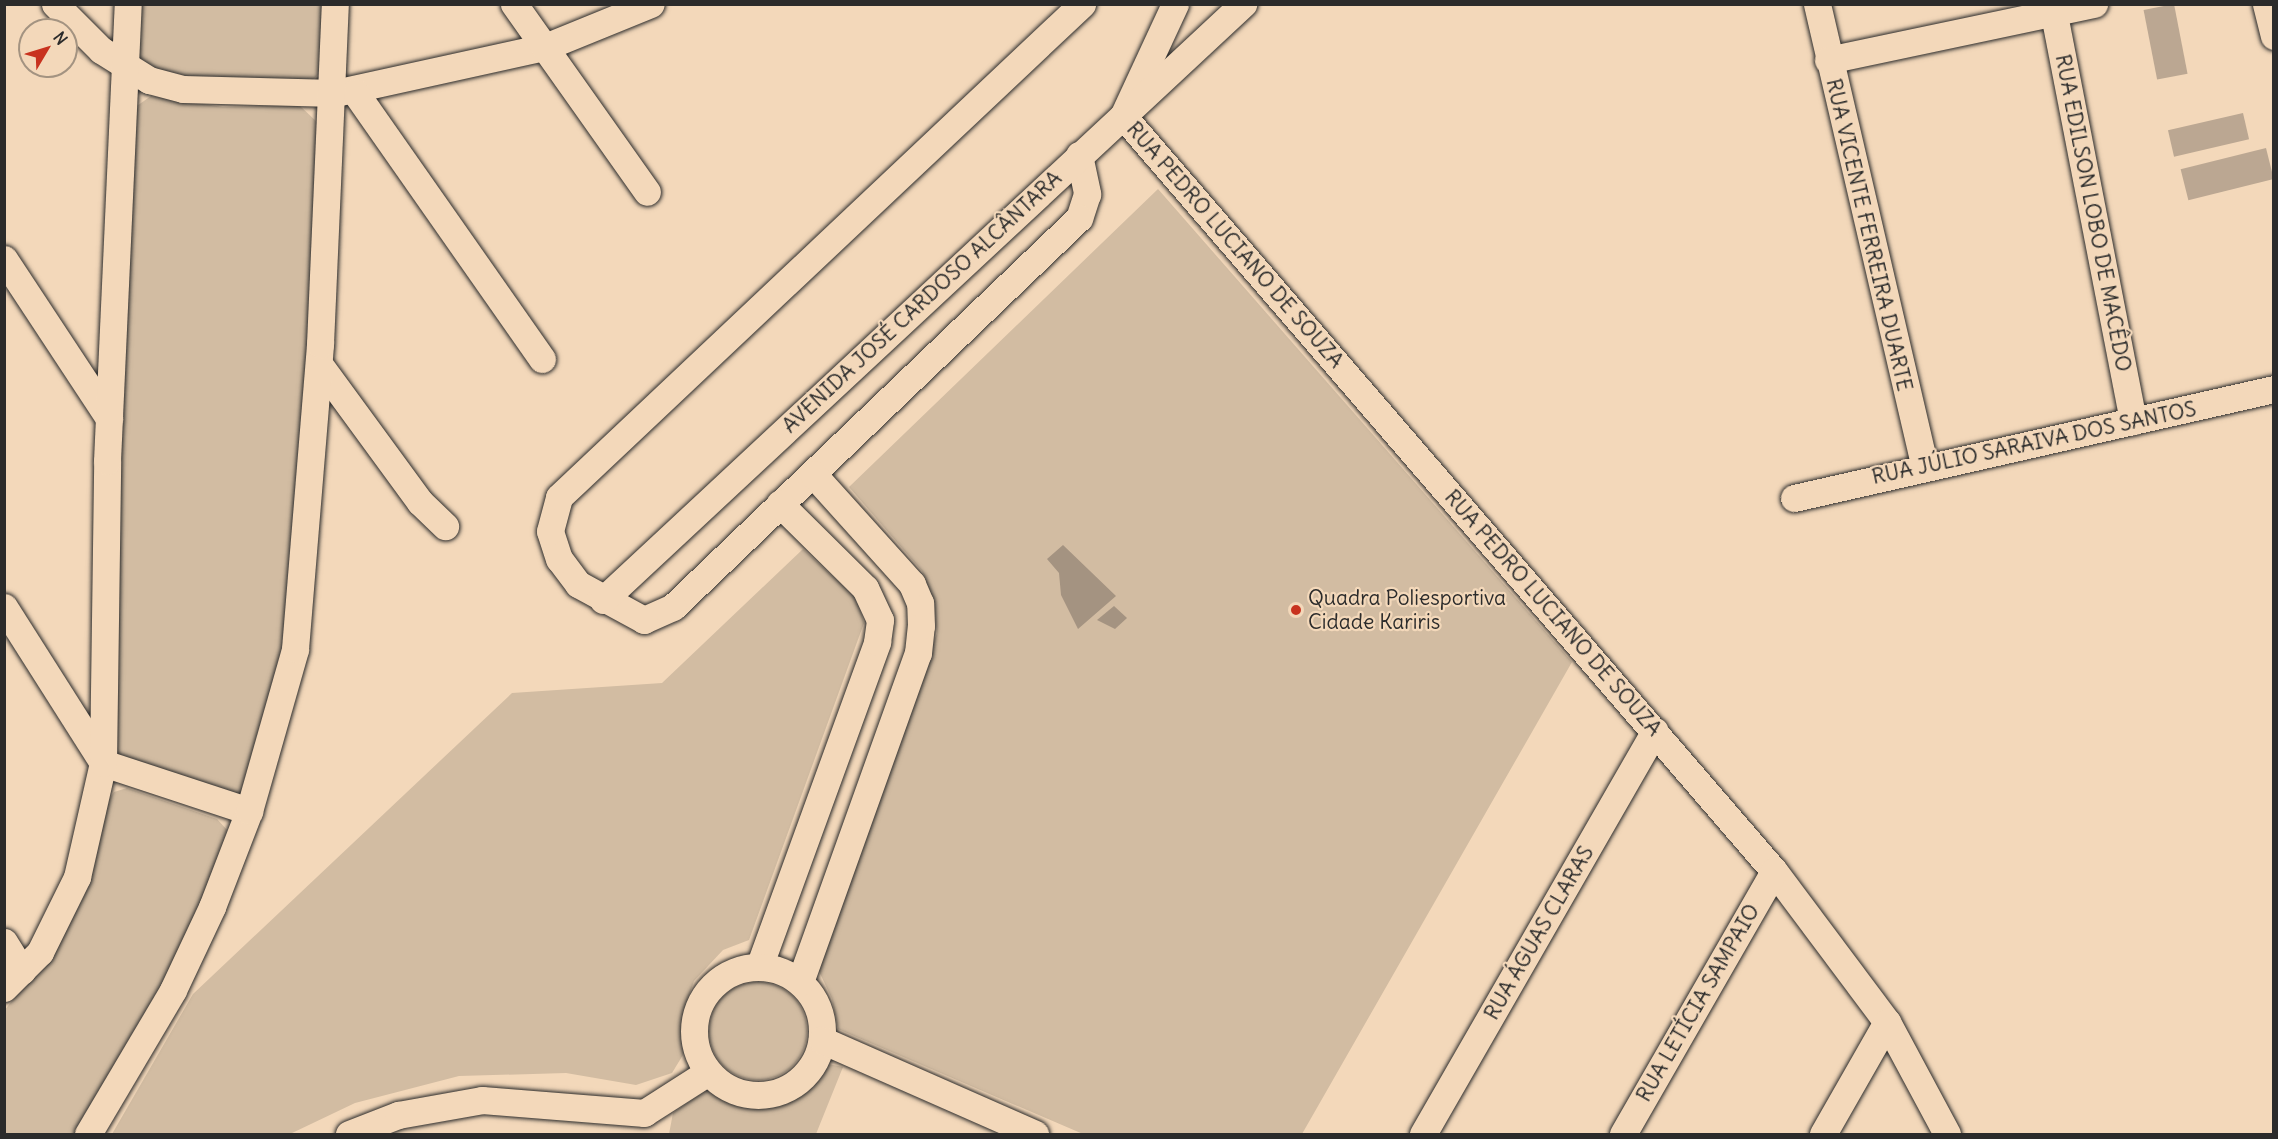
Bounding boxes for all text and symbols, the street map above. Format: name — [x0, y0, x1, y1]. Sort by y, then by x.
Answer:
north arrow — [18, 18, 78, 78]
text: N — [49, 28, 72, 49]
street label: RUA EDILSON LOBO DE MACÊDO — [2050, 52, 2136, 374]
street label: RUA VICENTE FERREIRA DUARTE — [1821, 76, 1917, 394]
street label: RUA PEDRO LUCIANO DE SOUZA — [1121, 117, 1349, 373]
street label: AVENIDA JOSÉ CARDOSO ALCÂNTARA — [777, 166, 1067, 438]
street label: RUA JÚLIO SARAIVA DOS SANTOS — [1870, 396, 2198, 490]
street label: RUA PEDRO LUCIANO DE SOUZA — [1439, 485, 1667, 741]
place label: Quadra Poliesportiva Cidade Kariris — [1308, 585, 1506, 635]
marker: Quadra Poliesportiva Cidade Kariris — [1289, 603, 1303, 617]
street label: RUA ÁGUAS CLARAS — [1479, 842, 1599, 1024]
street label: RUA LETÍCIA SAMPAIO — [1631, 900, 1765, 1106]

